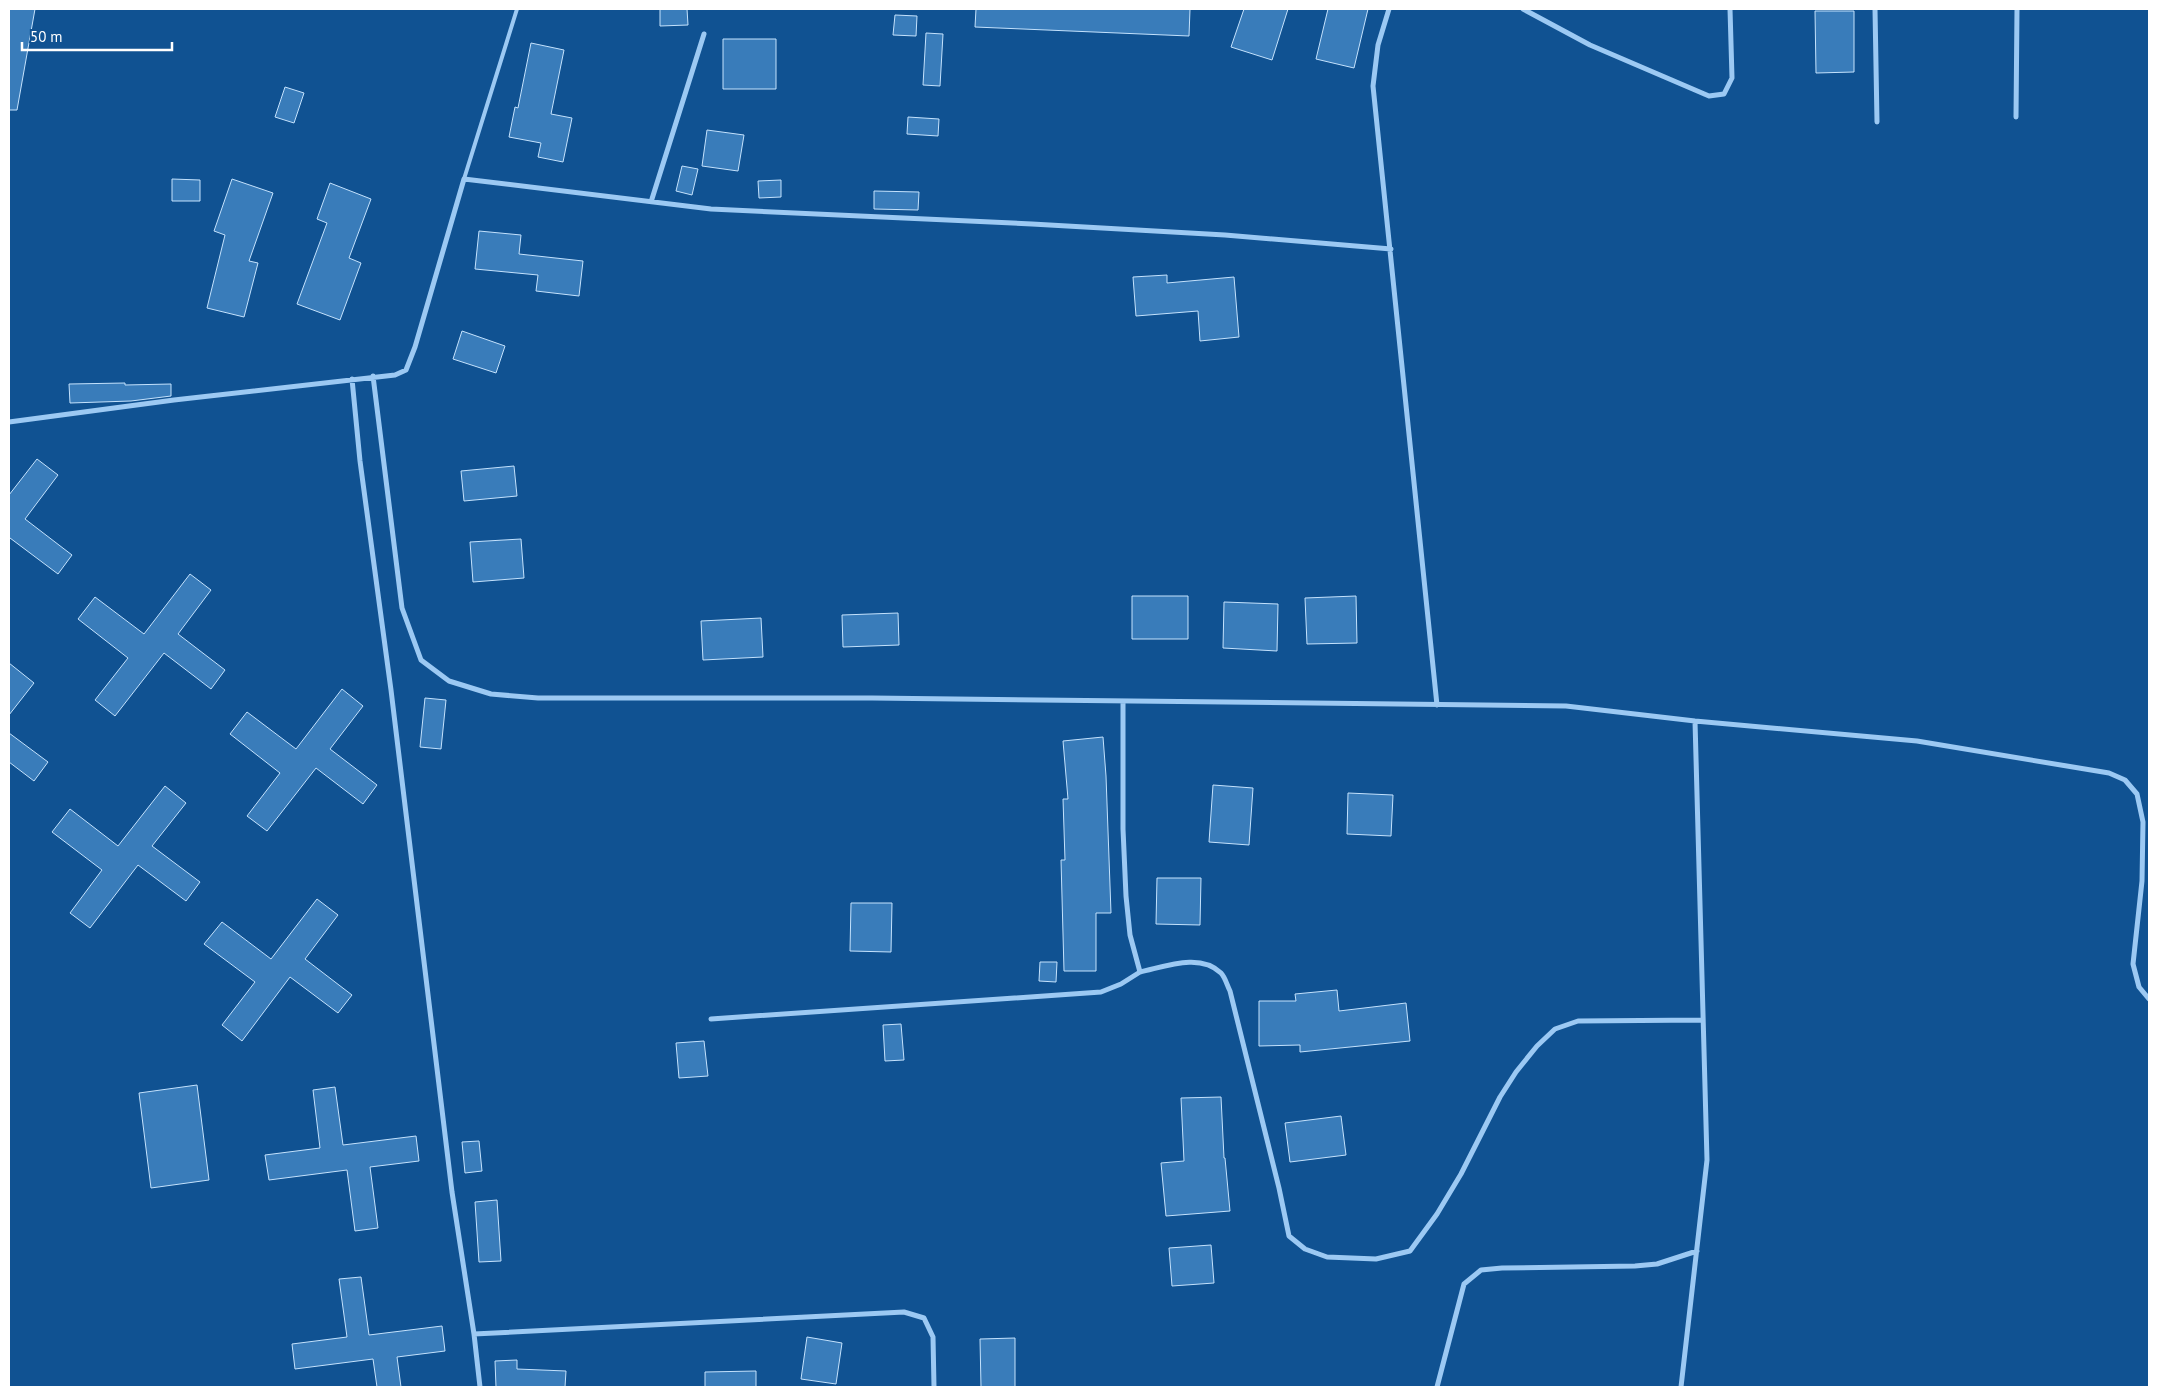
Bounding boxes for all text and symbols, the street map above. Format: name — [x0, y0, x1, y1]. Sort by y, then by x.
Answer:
scale bar — [22, 20, 172, 52]
text: 50 m — [30, 27, 63, 46]

